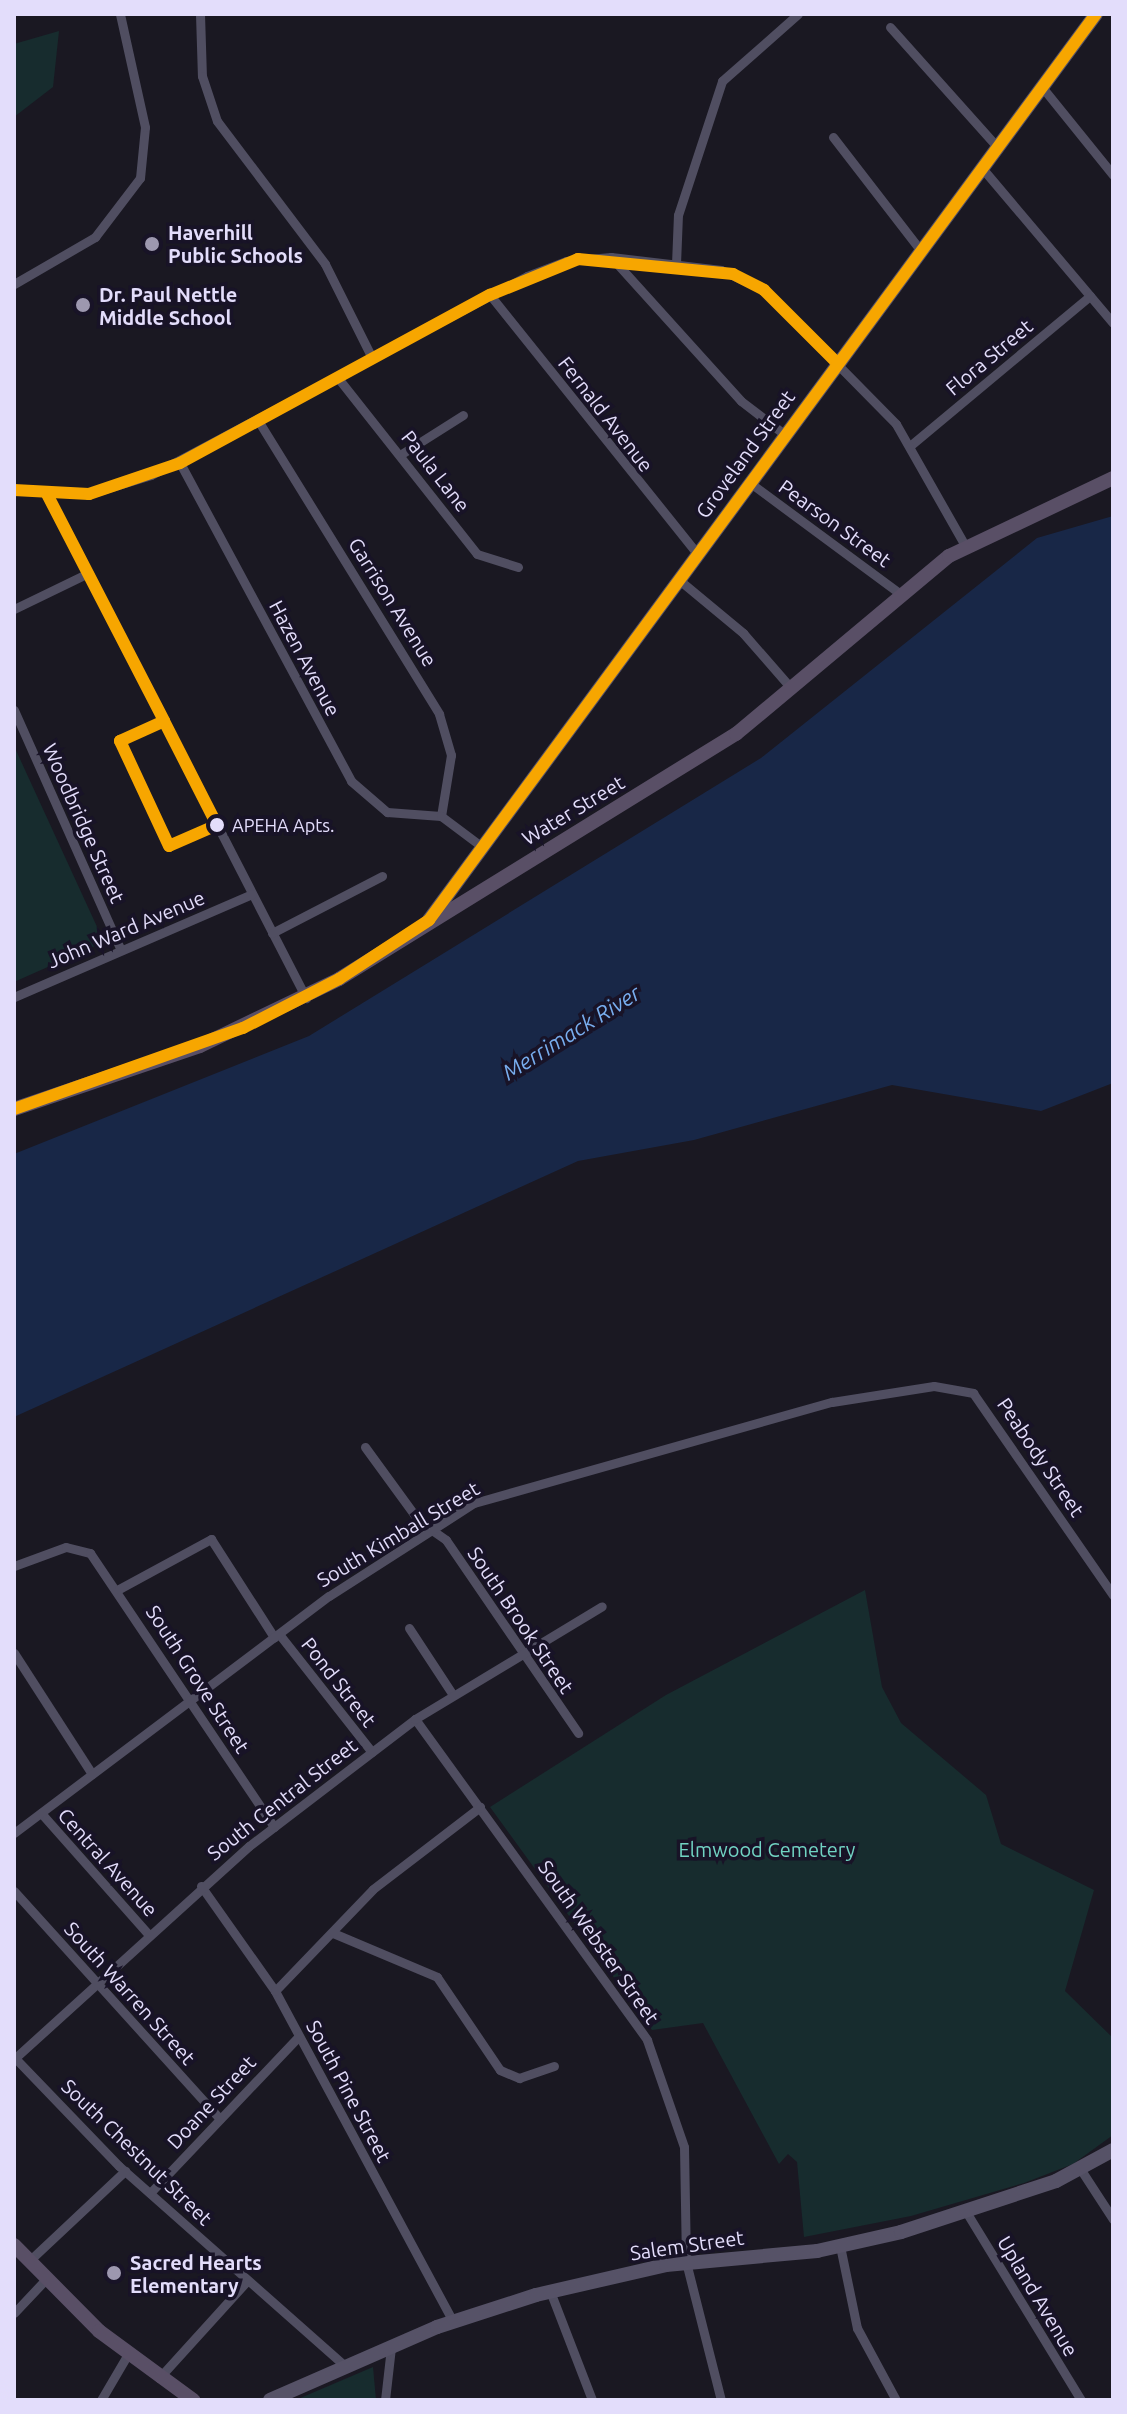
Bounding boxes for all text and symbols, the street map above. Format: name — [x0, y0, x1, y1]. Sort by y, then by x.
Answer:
place label: Haverhill Public Schools — [168, 220, 303, 267]
marker: Haverhill Public Schools — [143, 235, 161, 253]
place label: Dr. Paul Nettle Middle School — [99, 282, 237, 329]
marker: Dr. Paul Nettle Middle School — [74, 296, 92, 314]
street label: Flora Street — [941, 314, 1037, 400]
street label: Fernald Avenue — [554, 352, 658, 476]
street label: Groveland Street — [691, 385, 799, 523]
street label: Paula Lane — [397, 426, 475, 516]
street label: Pearson Street — [774, 474, 896, 572]
street label: Garrison Avenue — [344, 533, 442, 671]
street label: Hazen Avenue — [264, 596, 346, 720]
street label: Woodbridge Street — [38, 740, 130, 906]
street label: Water Street — [517, 770, 629, 850]
place label: APEHA Apts. — [232, 814, 334, 836]
marker: APEHA Apts. — [209, 817, 225, 833]
street label: John Ward Avenue — [44, 885, 208, 973]
water label: Merrimack River — [497, 979, 645, 1085]
street label: Peabody Street — [992, 1393, 1090, 1521]
street label: South Kimball Street — [313, 1476, 483, 1592]
street label: South Brook Street — [463, 1542, 579, 1698]
street label: South Grove Street — [141, 1601, 255, 1757]
street label: Pond Street — [297, 1632, 381, 1732]
street label: South Central Street — [202, 1733, 362, 1865]
street label: Central Avenue — [53, 1803, 163, 1921]
park label: Elmwood Cemetery — [679, 1837, 855, 1861]
street label: South Webster Street — [534, 1856, 664, 2028]
street label: South Warren Street — [60, 1917, 200, 2069]
street label: South Pine Street — [302, 2016, 396, 2166]
street label: Doane Street — [162, 2050, 260, 2154]
street label: South Chestnut Street — [57, 2074, 217, 2230]
street label: Salem Street — [629, 2225, 745, 2265]
street label: Upland Avenue — [993, 2232, 1083, 2360]
place label: Sacred Hearts Elementary — [130, 2250, 262, 2297]
marker: Sacred Hearts Elementary — [105, 2264, 123, 2282]

